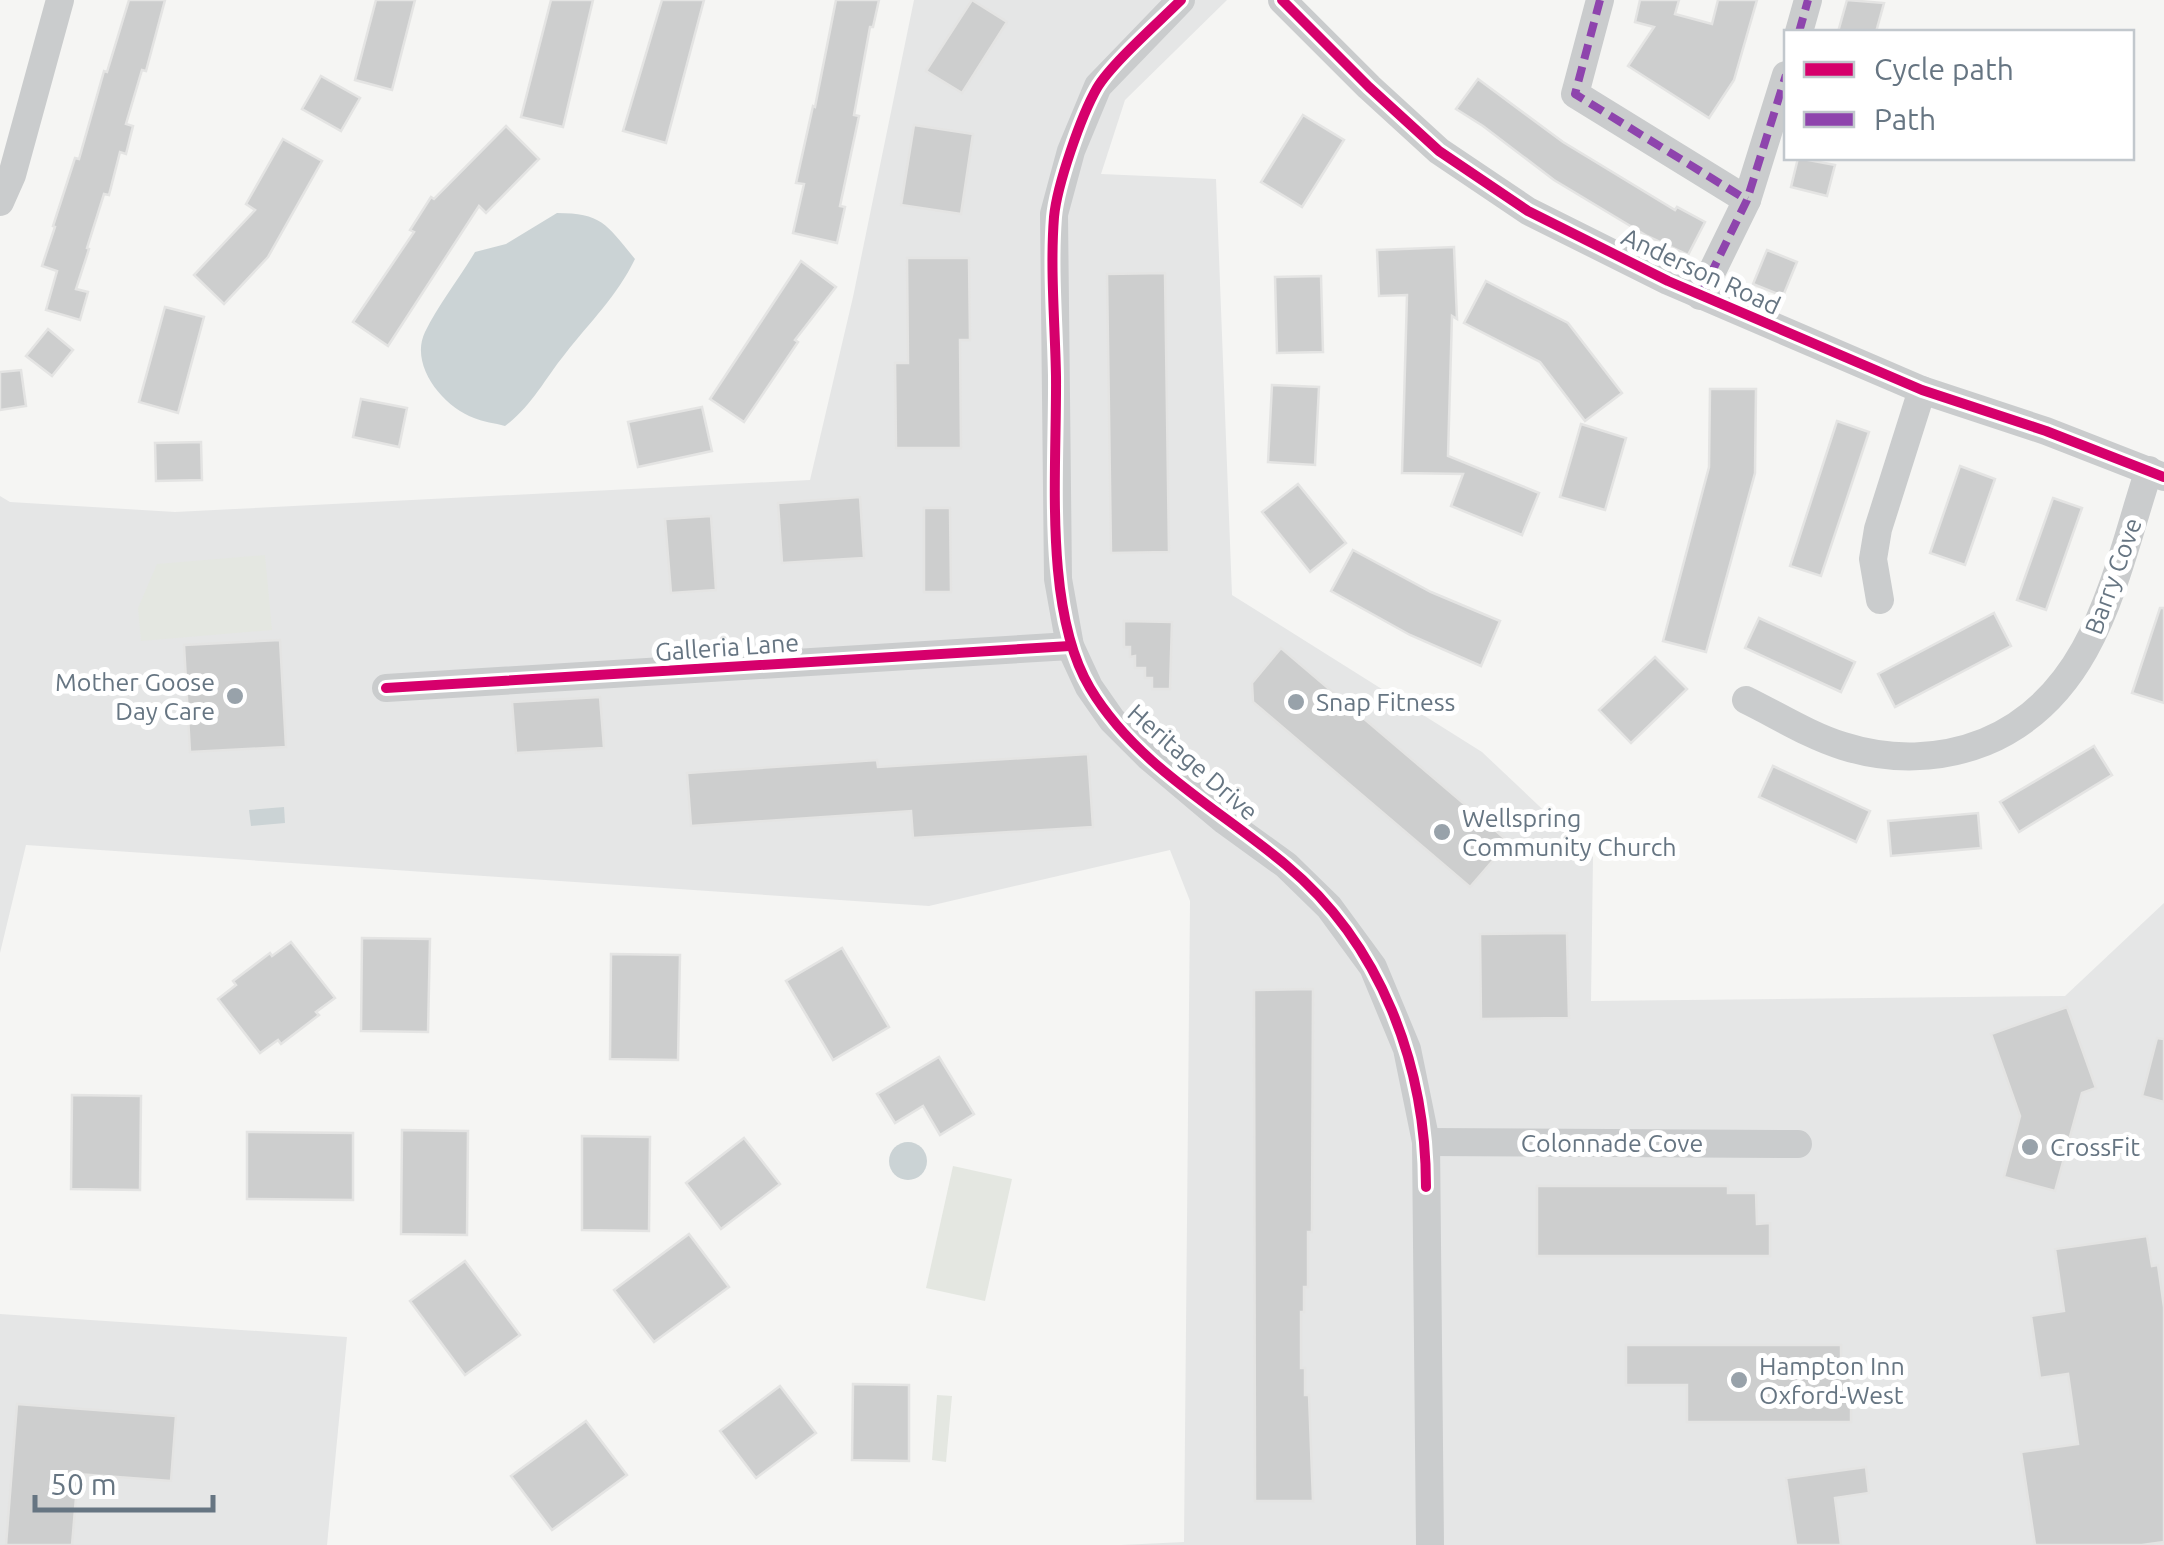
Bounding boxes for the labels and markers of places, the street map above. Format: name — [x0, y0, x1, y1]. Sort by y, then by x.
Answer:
place label: Mother Goose Day Care — [55, 668, 215, 725]
marker: Mother Goose Day Care — [224, 685, 246, 707]
place label: Snap Fitness — [1316, 688, 1455, 716]
marker: Snap Fitness — [1285, 691, 1307, 713]
place label: Wellspring Community Church — [1462, 804, 1677, 861]
marker: Wellspring Community Church — [1431, 821, 1453, 843]
place label: CrossFit — [2050, 1133, 2140, 1161]
marker: CrossFit — [2019, 1136, 2041, 1158]
place label: Hampton Inn Oxford-West — [1759, 1352, 1905, 1409]
marker: Hampton Inn Oxford-West — [1728, 1369, 1750, 1391]

